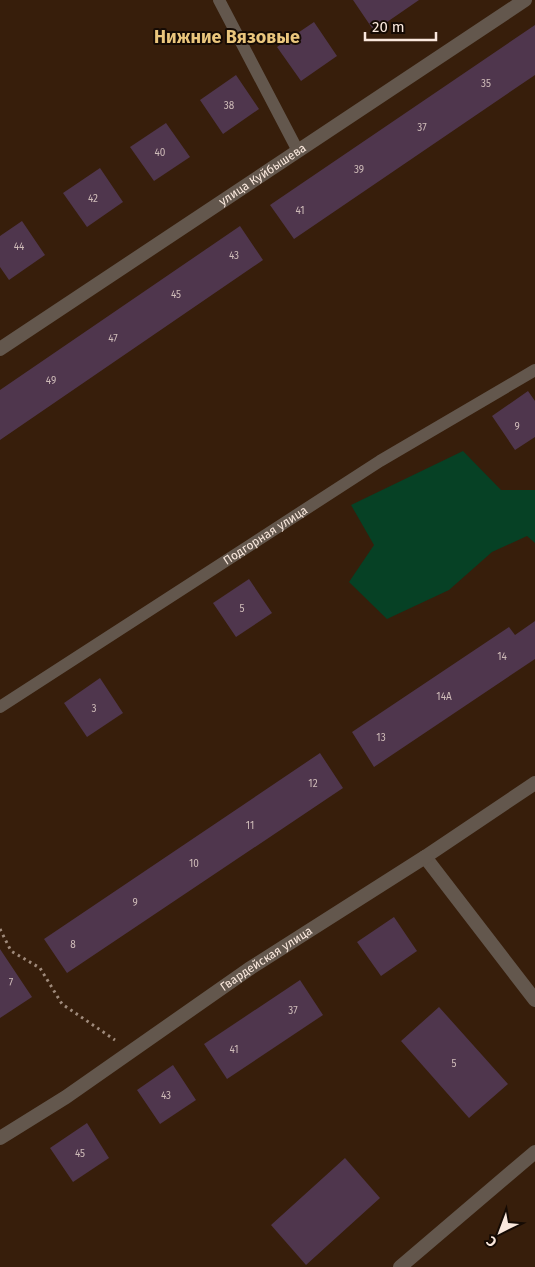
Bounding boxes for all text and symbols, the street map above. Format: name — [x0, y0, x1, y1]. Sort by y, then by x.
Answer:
scale bar — [365, 10, 436, 42]
text: 20 m — [372, 18, 405, 36]
district label: Нижние Вязовые — [154, 26, 300, 48]
house number: 35 — [481, 78, 491, 90]
house number: 38 — [224, 100, 235, 112]
house number: 37 — [417, 122, 427, 134]
street label: улица Куйбышева — [216, 141, 309, 209]
house number: 40 — [155, 147, 166, 159]
house number: 39 — [354, 164, 364, 176]
house number: 42 — [88, 193, 98, 205]
house number: 41 — [295, 205, 305, 217]
house number: 44 — [14, 241, 25, 253]
house number: 43 — [229, 250, 239, 262]
house number: 45 — [171, 289, 181, 301]
house number: 47 — [108, 333, 118, 345]
house number: 49 — [46, 375, 56, 387]
house number: 9 — [514, 421, 520, 433]
street label: Подгорная улица — [220, 503, 310, 568]
house number: 5 — [239, 603, 245, 615]
house number: 14 — [497, 651, 508, 663]
house number: 14А — [436, 691, 452, 703]
house number: 3 — [92, 703, 97, 715]
house number: 13 — [376, 732, 386, 744]
house number: 12 — [308, 778, 318, 790]
house number: 11 — [246, 820, 254, 832]
house number: 10 — [189, 858, 199, 870]
house number: 9 — [132, 897, 138, 909]
street label: Гвардейская улица — [217, 924, 315, 994]
house number: 8 — [70, 939, 76, 951]
house number: 7 — [9, 977, 14, 989]
house number: 37 — [288, 1005, 298, 1017]
house number: 41 — [229, 1044, 239, 1056]
house number: 5 — [451, 1058, 457, 1070]
house number: 43 — [161, 1090, 171, 1102]
house number: 45 — [75, 1148, 85, 1160]
north arrow — [475, 1207, 525, 1257]
text: С — [483, 1232, 500, 1250]

